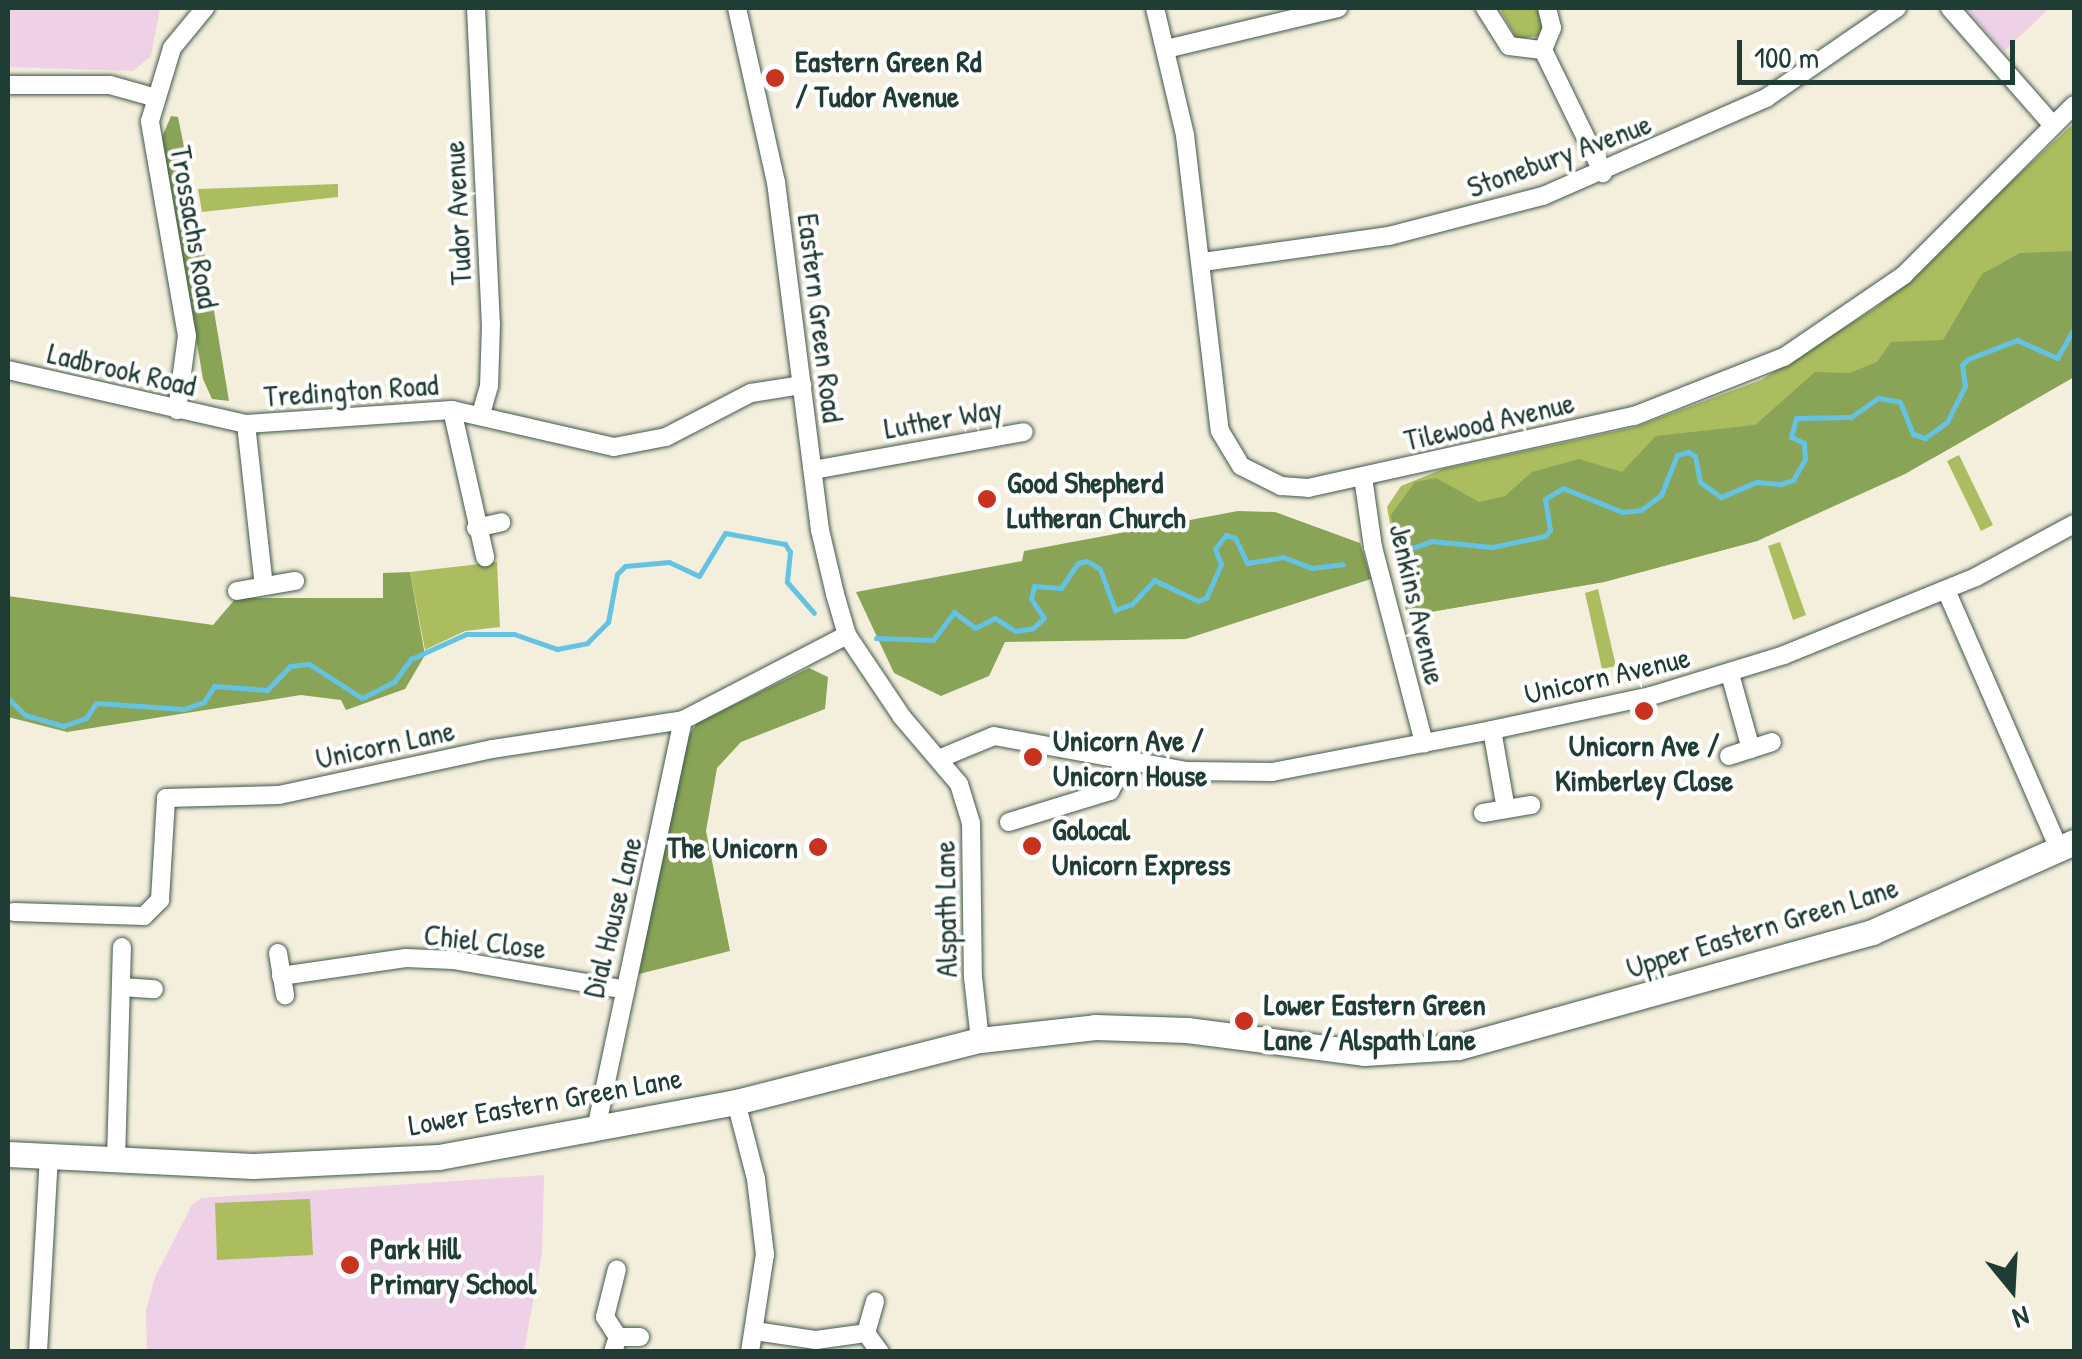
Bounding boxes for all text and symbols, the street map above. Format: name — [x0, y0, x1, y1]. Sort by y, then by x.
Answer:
scale bar — [1742, 20, 2020, 82]
text: 100 m — [1754, 37, 1819, 77]
place label: Eastern Green Rd / Tudor Avenue — [795, 43, 981, 114]
marker: Eastern Green Rd / Tudor Avenue — [764, 67, 786, 89]
street label: Stonebury Avenue — [1462, 105, 1656, 205]
street label: Tudor Avenue — [435, 140, 479, 286]
street label: Trossachs Road — [163, 143, 227, 311]
street label: Eastern Green Road — [790, 211, 852, 425]
street label: Ladbrook Road — [44, 334, 200, 404]
street label: Tredington Road — [263, 366, 439, 414]
street label: Tilewood Avenue — [1400, 384, 1578, 458]
street label: Luther Way — [881, 390, 1005, 446]
place label: Good Shepherd Lutheran Church — [1007, 464, 1186, 534]
marker: Good Shepherd Lutheran Church — [976, 488, 998, 510]
street label: Jenkins Avenue — [1382, 520, 1454, 688]
street label: Unicorn Avenue — [1521, 638, 1693, 712]
marker: Unicorn Ave / Kimberley Close — [1633, 700, 1655, 722]
street label: Unicorn Lane — [312, 712, 458, 776]
place label: Unicorn Ave / Unicorn House — [1053, 722, 1207, 792]
place label: Unicorn Ave / Kimberley Close — [1555, 727, 1733, 798]
marker: Unicorn Ave / Unicorn House — [1022, 746, 1044, 768]
place label: Golocal Unicorn Express — [1052, 811, 1231, 882]
place label: The Unicorn — [667, 829, 798, 865]
street label: Dial House Lane — [575, 833, 649, 1001]
marker: Golocal Unicorn Express — [1021, 835, 1043, 857]
marker: The Unicorn — [807, 836, 829, 858]
street label: Alspath Lane — [926, 840, 964, 978]
street label: Upper Eastern Green Lane — [1622, 869, 1902, 985]
street label: Chiel Close — [422, 916, 548, 966]
place label: Lower Eastern Green Lane / Alspath Lane — [1264, 986, 1486, 1056]
marker: Lower Eastern Green Lane / Alspath Lane — [1233, 1010, 1255, 1032]
street label: Lower Eastern Green Lane — [405, 1059, 685, 1143]
place label: Park Hill Primary School — [370, 1230, 536, 1300]
north arrow — [1962, 1239, 2062, 1339]
marker: Park Hill Primary School — [339, 1254, 361, 1276]
text: N — [2008, 1297, 2034, 1338]

